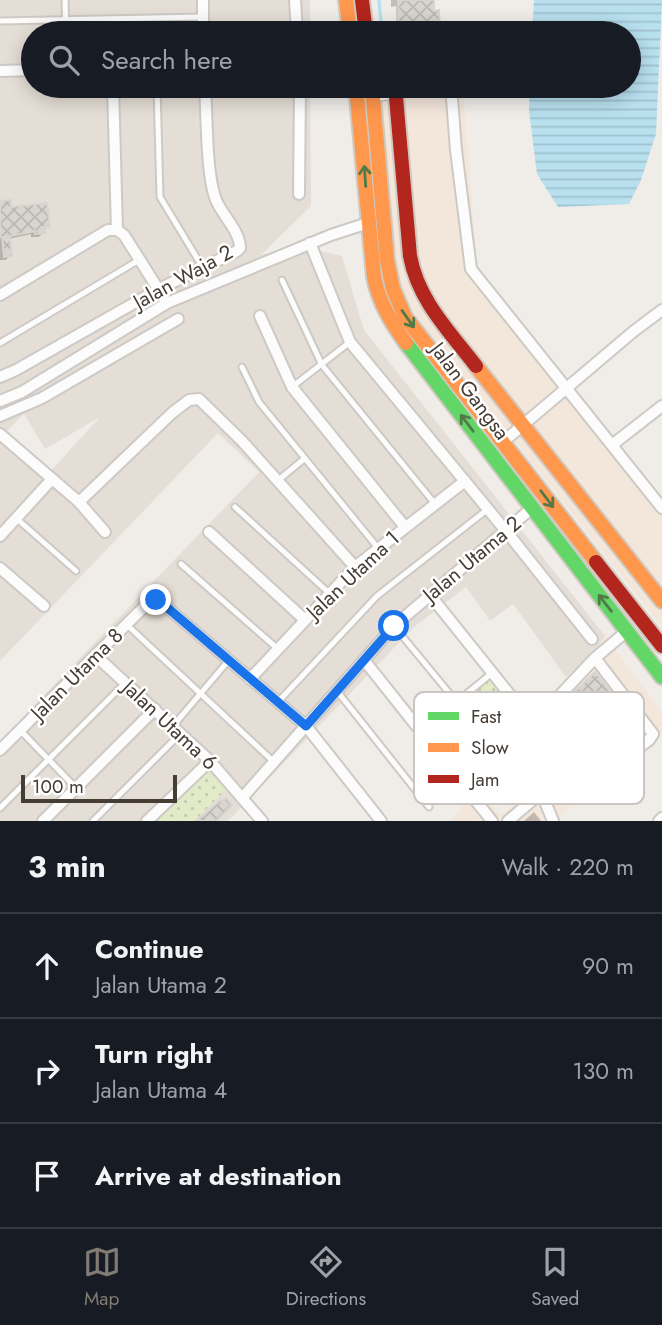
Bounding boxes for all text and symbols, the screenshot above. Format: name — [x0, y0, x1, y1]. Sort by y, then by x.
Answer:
search box — [21, 21, 641, 98]
icon: search — [45, 41, 83, 79]
text: Search here — [101, 41, 233, 79]
one-way arrow — [358, 164, 371, 187]
street label: Jalan Waja 2 — [125, 237, 238, 318]
one-way arrow — [401, 309, 415, 328]
street label: Jalan Gangsa — [422, 334, 517, 446]
one-way arrow — [460, 414, 475, 432]
one-way arrow — [540, 489, 555, 507]
street label: Jalan Utama 2 — [414, 509, 528, 611]
street label: Jalan Utama 1 — [297, 524, 406, 628]
route end — [140, 584, 171, 615]
one-way arrow — [598, 595, 613, 613]
route start — [378, 610, 409, 641]
street label: Jalan Utama 8 — [22, 621, 130, 729]
street label: Jalan Utama 6 — [113, 671, 224, 777]
legend — [414, 692, 644, 804]
text: Fast — [471, 703, 502, 730]
text: Slow — [471, 734, 509, 761]
text: Jam — [468, 766, 500, 793]
scale bar — [21, 772, 177, 804]
text: 100 m — [32, 773, 84, 800]
text: 3 min — [28, 845, 106, 888]
text: Walk · 220 m — [502, 850, 634, 884]
text: Continue — [95, 930, 204, 968]
icon: ahead — [28, 947, 66, 985]
text: 90 m — [582, 949, 634, 983]
text: Jalan Utama 2 — [95, 968, 227, 1002]
text: Turn right — [95, 1035, 213, 1073]
icon: right — [28, 1052, 66, 1090]
text: 130 m — [572, 1054, 634, 1088]
text: Jalan Utama 4 — [95, 1073, 227, 1107]
icon: arrive — [28, 1157, 66, 1195]
text: Arrive at destination — [95, 1157, 342, 1195]
tab: Map — [83, 1243, 121, 1312]
tab: Directions — [286, 1243, 366, 1312]
tab: Saved — [531, 1243, 579, 1312]

